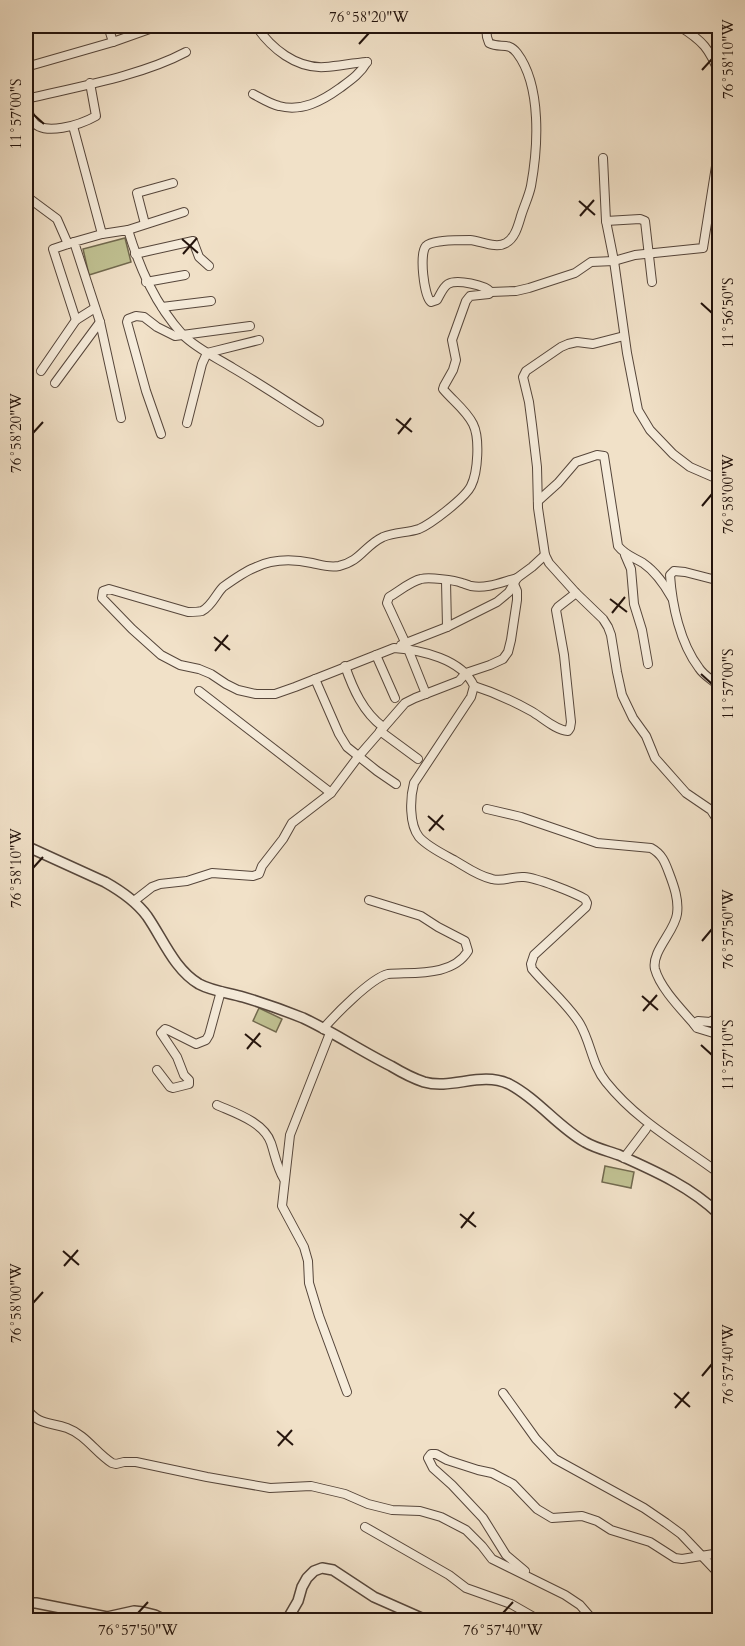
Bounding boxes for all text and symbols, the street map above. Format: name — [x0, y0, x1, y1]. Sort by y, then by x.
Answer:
text: 76°58'20"W — [329, 7, 409, 27]
text: 76°58'10"W — [718, 19, 738, 99]
text: 11°57'00"S — [6, 79, 26, 149]
text: 11°56'50"S — [718, 278, 738, 348]
text: 76°58'20"W — [6, 393, 26, 473]
text: 76°58'00"W — [718, 454, 738, 534]
text: 11°57'00"S — [718, 649, 738, 719]
text: 76°58'10"W — [6, 828, 26, 908]
text: 76°57'50"W — [718, 889, 738, 969]
text: 11°57'10"S — [718, 1020, 738, 1090]
text: 76°58'00"W — [6, 1263, 26, 1343]
text: 76°57'40"W — [718, 1324, 738, 1404]
text: 76°57'50"W — [98, 1620, 178, 1640]
text: 76°57'40"W — [463, 1620, 543, 1640]

